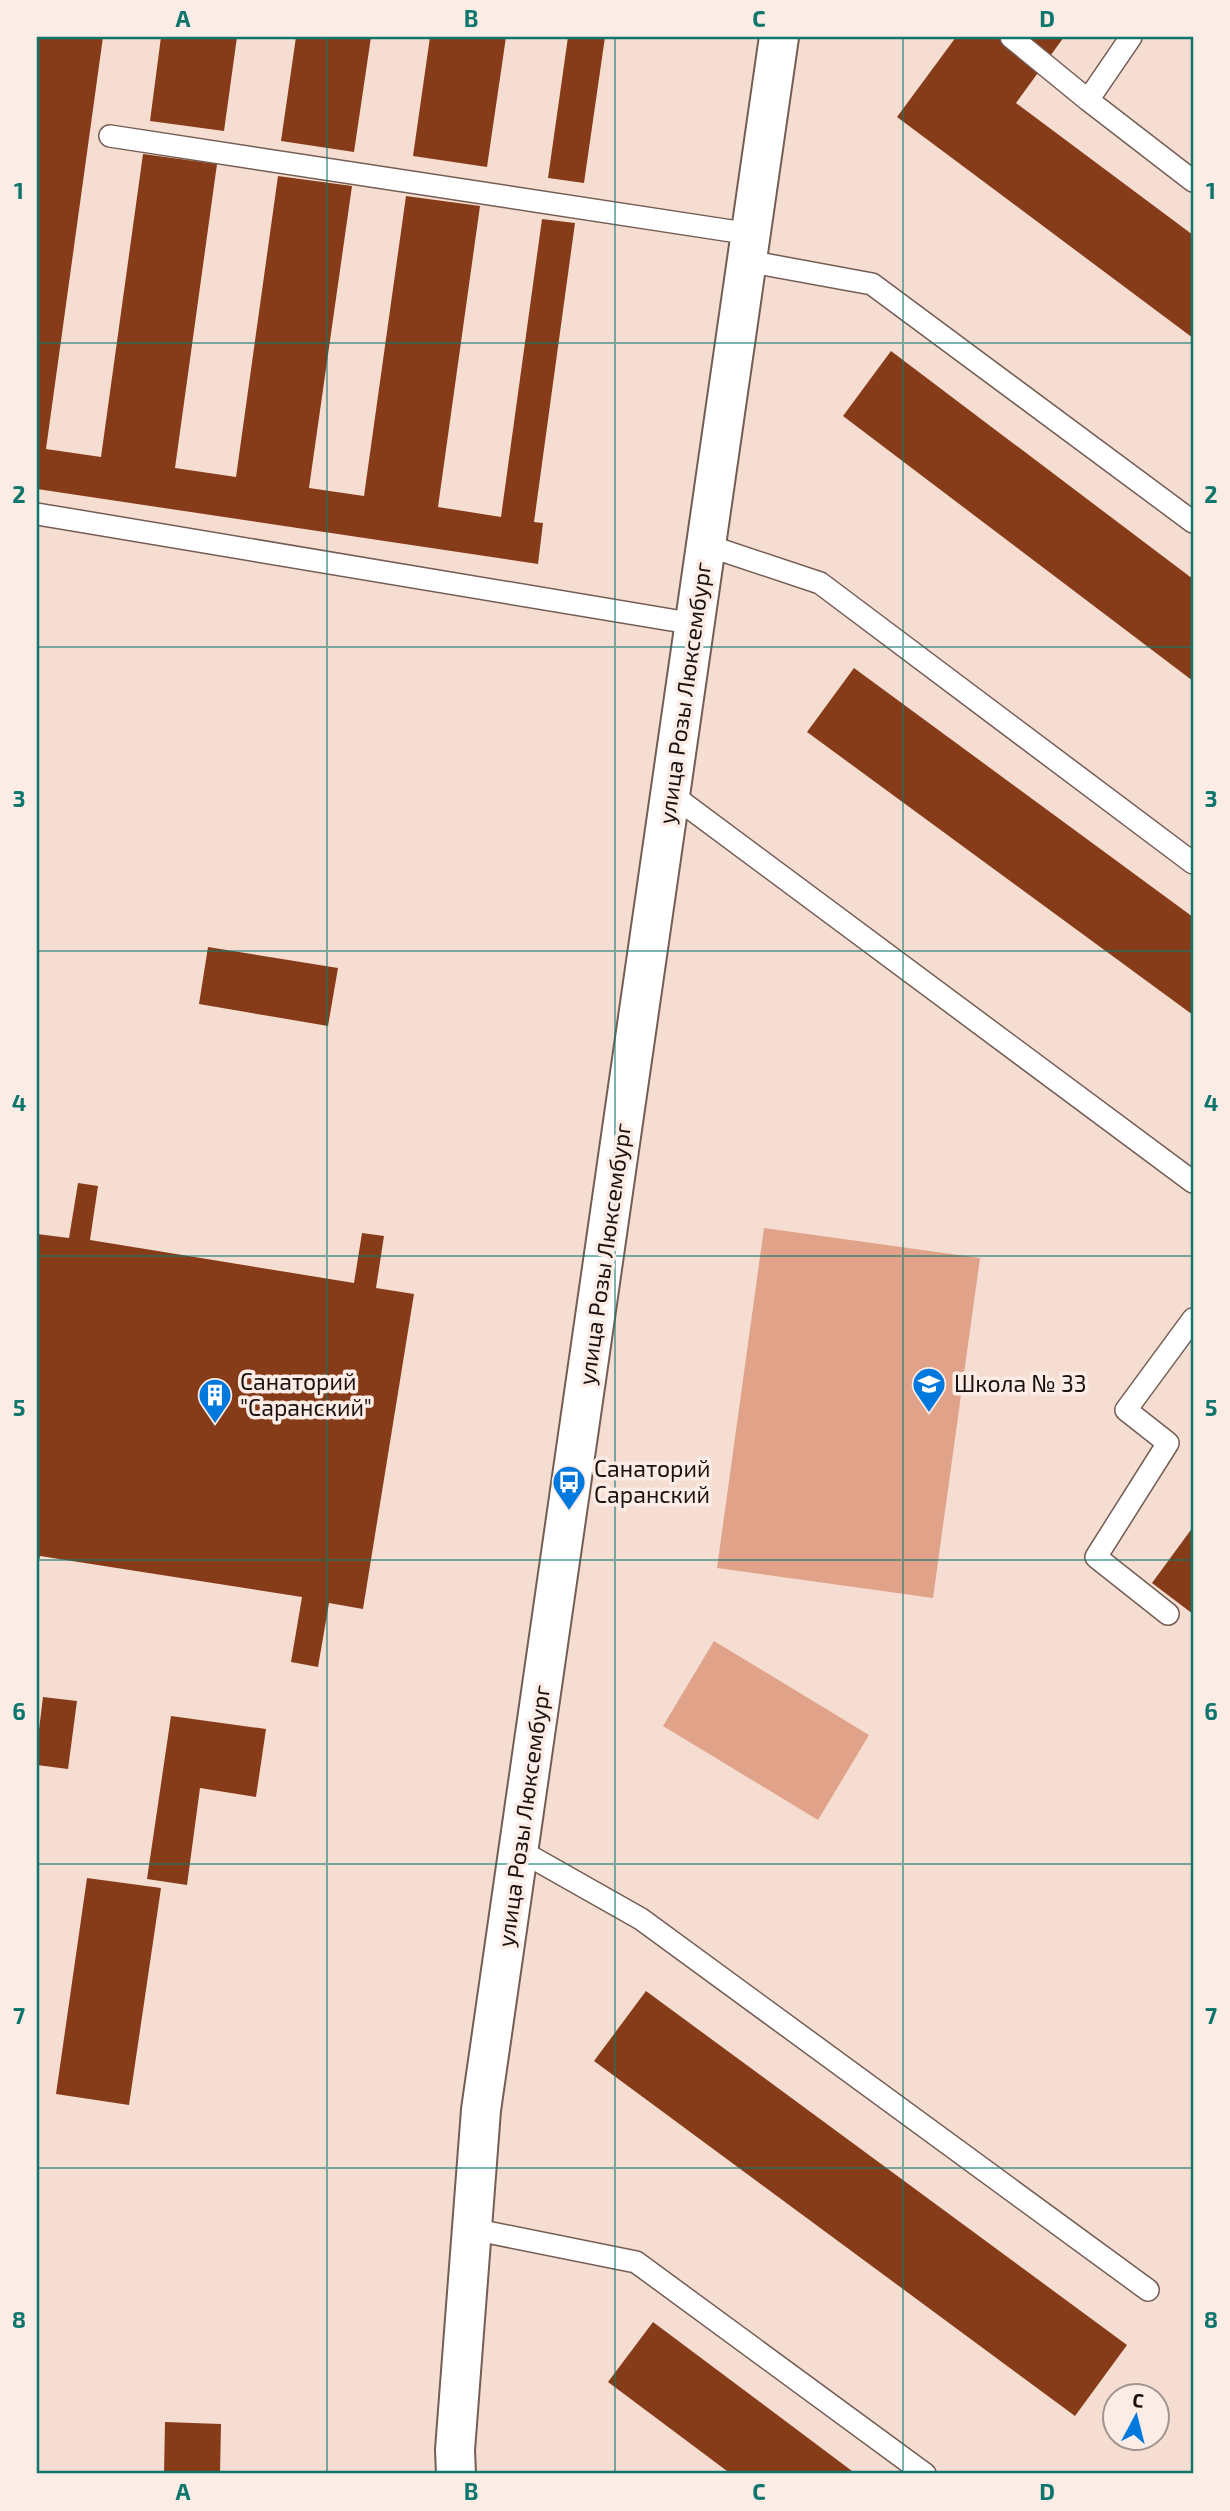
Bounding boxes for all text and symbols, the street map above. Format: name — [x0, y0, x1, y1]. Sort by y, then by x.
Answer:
text: A — [175, 4, 191, 32]
text: B — [464, 4, 478, 32]
text: C — [752, 4, 766, 32]
text: D — [1039, 4, 1055, 32]
text: 1 — [14, 176, 24, 204]
text: 1 — [1206, 176, 1216, 204]
text: 2 — [12, 480, 26, 508]
text: 2 — [1204, 480, 1218, 508]
street label: улица Розы Люксембург — [652, 560, 717, 826]
text: 3 — [12, 784, 26, 812]
text: 3 — [1204, 784, 1218, 812]
text: 4 — [12, 1088, 26, 1116]
text: 4 — [1204, 1088, 1218, 1116]
street label: улица Розы Люксембург — [572, 1121, 637, 1387]
school or university icon: Школа № 33 — [910, 1365, 948, 1414]
place label: Санаторий "Саранский" — [240, 1367, 372, 1421]
place label: Школа № 33 — [954, 1369, 1087, 1397]
building icon: Санаторий "Саранский" — [196, 1376, 234, 1425]
text: 5 — [13, 1393, 25, 1421]
text: 5 — [1205, 1393, 1217, 1421]
place label: Санаторий Саранский — [594, 1454, 711, 1508]
bus stop icon: Санаторий Саранский — [550, 1463, 588, 1512]
street label: улица Розы Люксембург — [491, 1683, 556, 1949]
text: 6 — [12, 1697, 26, 1725]
text: 6 — [1204, 1697, 1218, 1725]
text: 7 — [13, 2001, 25, 2029]
text: 7 — [1205, 2001, 1217, 2029]
text: 8 — [12, 2305, 26, 2333]
text: 8 — [1204, 2305, 1218, 2333]
north arrow — [1100, 2382, 1170, 2452]
text: С — [1131, 2388, 1145, 2412]
text: A — [175, 2477, 191, 2505]
text: B — [464, 2477, 478, 2505]
text: C — [752, 2477, 766, 2505]
text: D — [1039, 2477, 1055, 2505]

